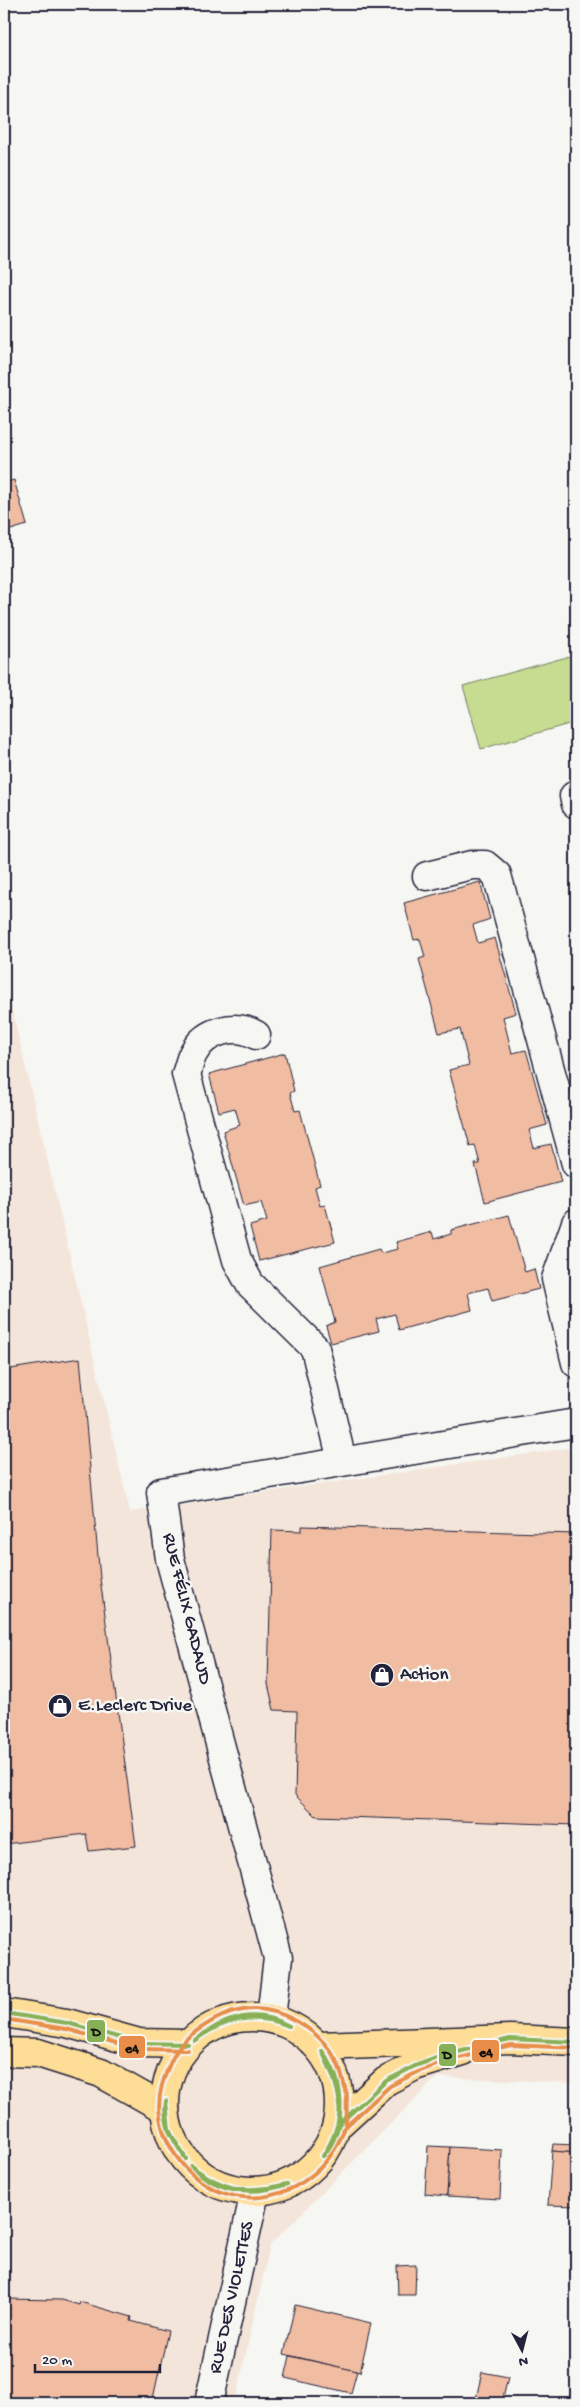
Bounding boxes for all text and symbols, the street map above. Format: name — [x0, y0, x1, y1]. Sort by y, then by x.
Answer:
street label: RUE FÉLIX GADAUD — [156, 1531, 216, 1688]
shop icon: Action — [369, 1662, 395, 1688]
place label: Action — [400, 1664, 448, 1687]
shop icon: E.Leclerc Drive — [47, 1693, 73, 1719]
place label: E.Leclerc Drive — [78, 1695, 192, 1718]
line badge: D — [86, 2019, 106, 2043]
text: D — [89, 2025, 101, 2042]
line badge: e4 — [118, 2035, 146, 2059]
line badge: e4 — [471, 2039, 500, 2063]
text: e4 — [124, 2041, 139, 2058]
line badge: D — [438, 2043, 457, 2067]
text: e4 — [478, 2045, 493, 2062]
text: D — [440, 2048, 452, 2065]
street label: RUE DES VIOLETTES — [204, 2219, 260, 2376]
north arrow — [498, 2324, 548, 2374]
scale bar — [35, 2342, 160, 2374]
text: N — [518, 2351, 529, 2369]
text: 20 m — [42, 2352, 72, 2370]

